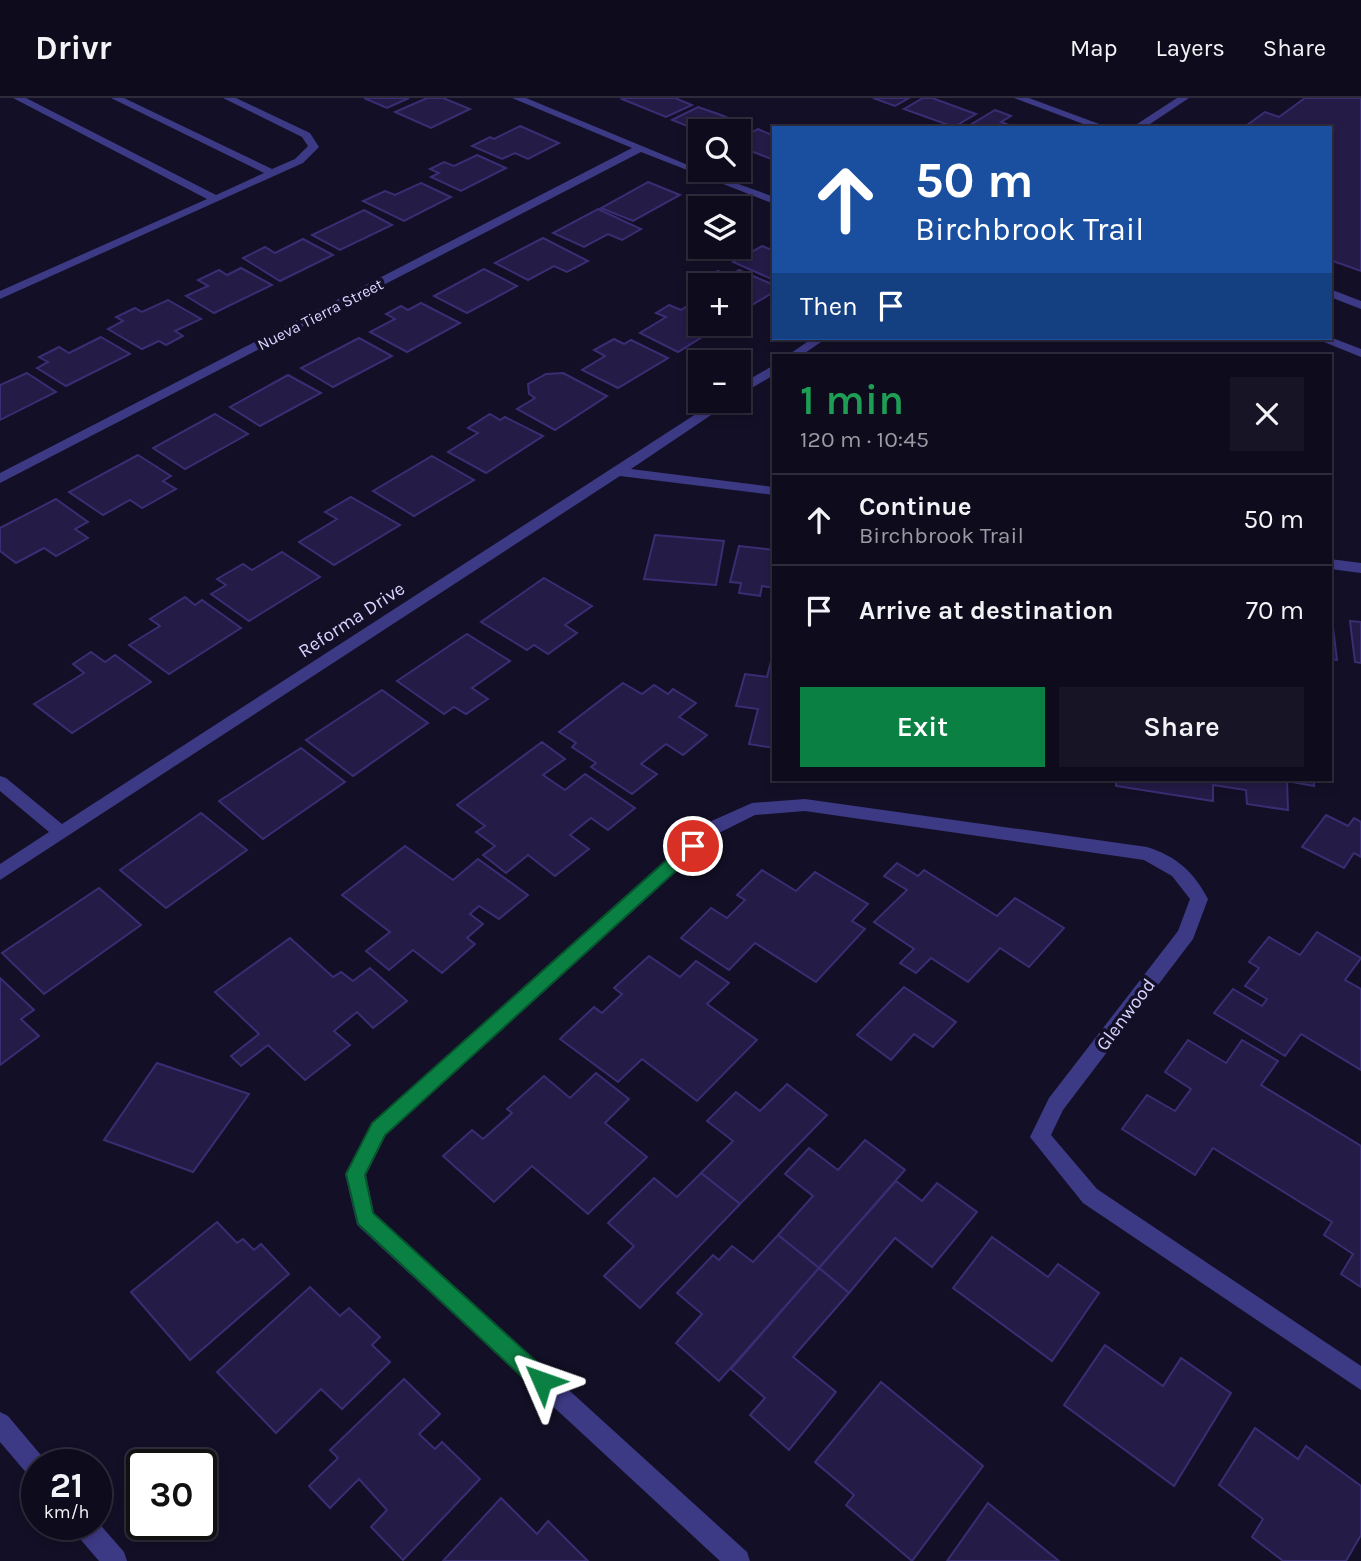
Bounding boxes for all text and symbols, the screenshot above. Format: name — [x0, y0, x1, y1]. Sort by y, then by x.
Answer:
text: Drivr — [35, 29, 112, 67]
text: Map — [1070, 34, 1118, 62]
text: Layers — [1156, 34, 1225, 62]
text: Share — [1263, 34, 1326, 62]
map controls — [688, 119, 751, 413]
button: search — [688, 119, 751, 182]
text: 50 m — [915, 152, 1033, 209]
icon: ahead — [800, 154, 891, 245]
button: layers — [688, 196, 751, 259]
text: Birchbrook Trail — [915, 211, 1144, 248]
button: + — [688, 273, 751, 336]
street label: Nueva Tierra Street — [254, 275, 386, 354]
icon: arrive — [872, 287, 910, 325]
text: Then — [800, 291, 858, 322]
button: − — [688, 350, 751, 413]
text: 1 min — [800, 375, 904, 425]
button: close — [1230, 377, 1304, 451]
text: 120 m · 10:45 — [800, 426, 929, 453]
text: Continue — [859, 491, 971, 522]
icon: ahead — [800, 501, 838, 539]
text: 50 m — [1243, 504, 1304, 535]
text: Birchbrook Trail — [859, 522, 1024, 549]
street label: Reforma Drive — [294, 577, 409, 662]
icon: arrive — [800, 592, 838, 630]
text: Arrive at destination — [859, 595, 1113, 626]
text: 70 m — [1246, 595, 1304, 626]
button: Exit — [800, 687, 1045, 767]
button: Share — [1059, 687, 1304, 767]
pin — [663, 816, 723, 876]
icon: arrive — [674, 827, 712, 865]
street label: Glenwood — [1092, 974, 1160, 1055]
position arrow — [505, 1344, 579, 1418]
speed limit sign: 30 — [126, 1449, 217, 1540]
text: 21 — [50, 1465, 83, 1506]
text: km/h — [44, 1501, 89, 1523]

